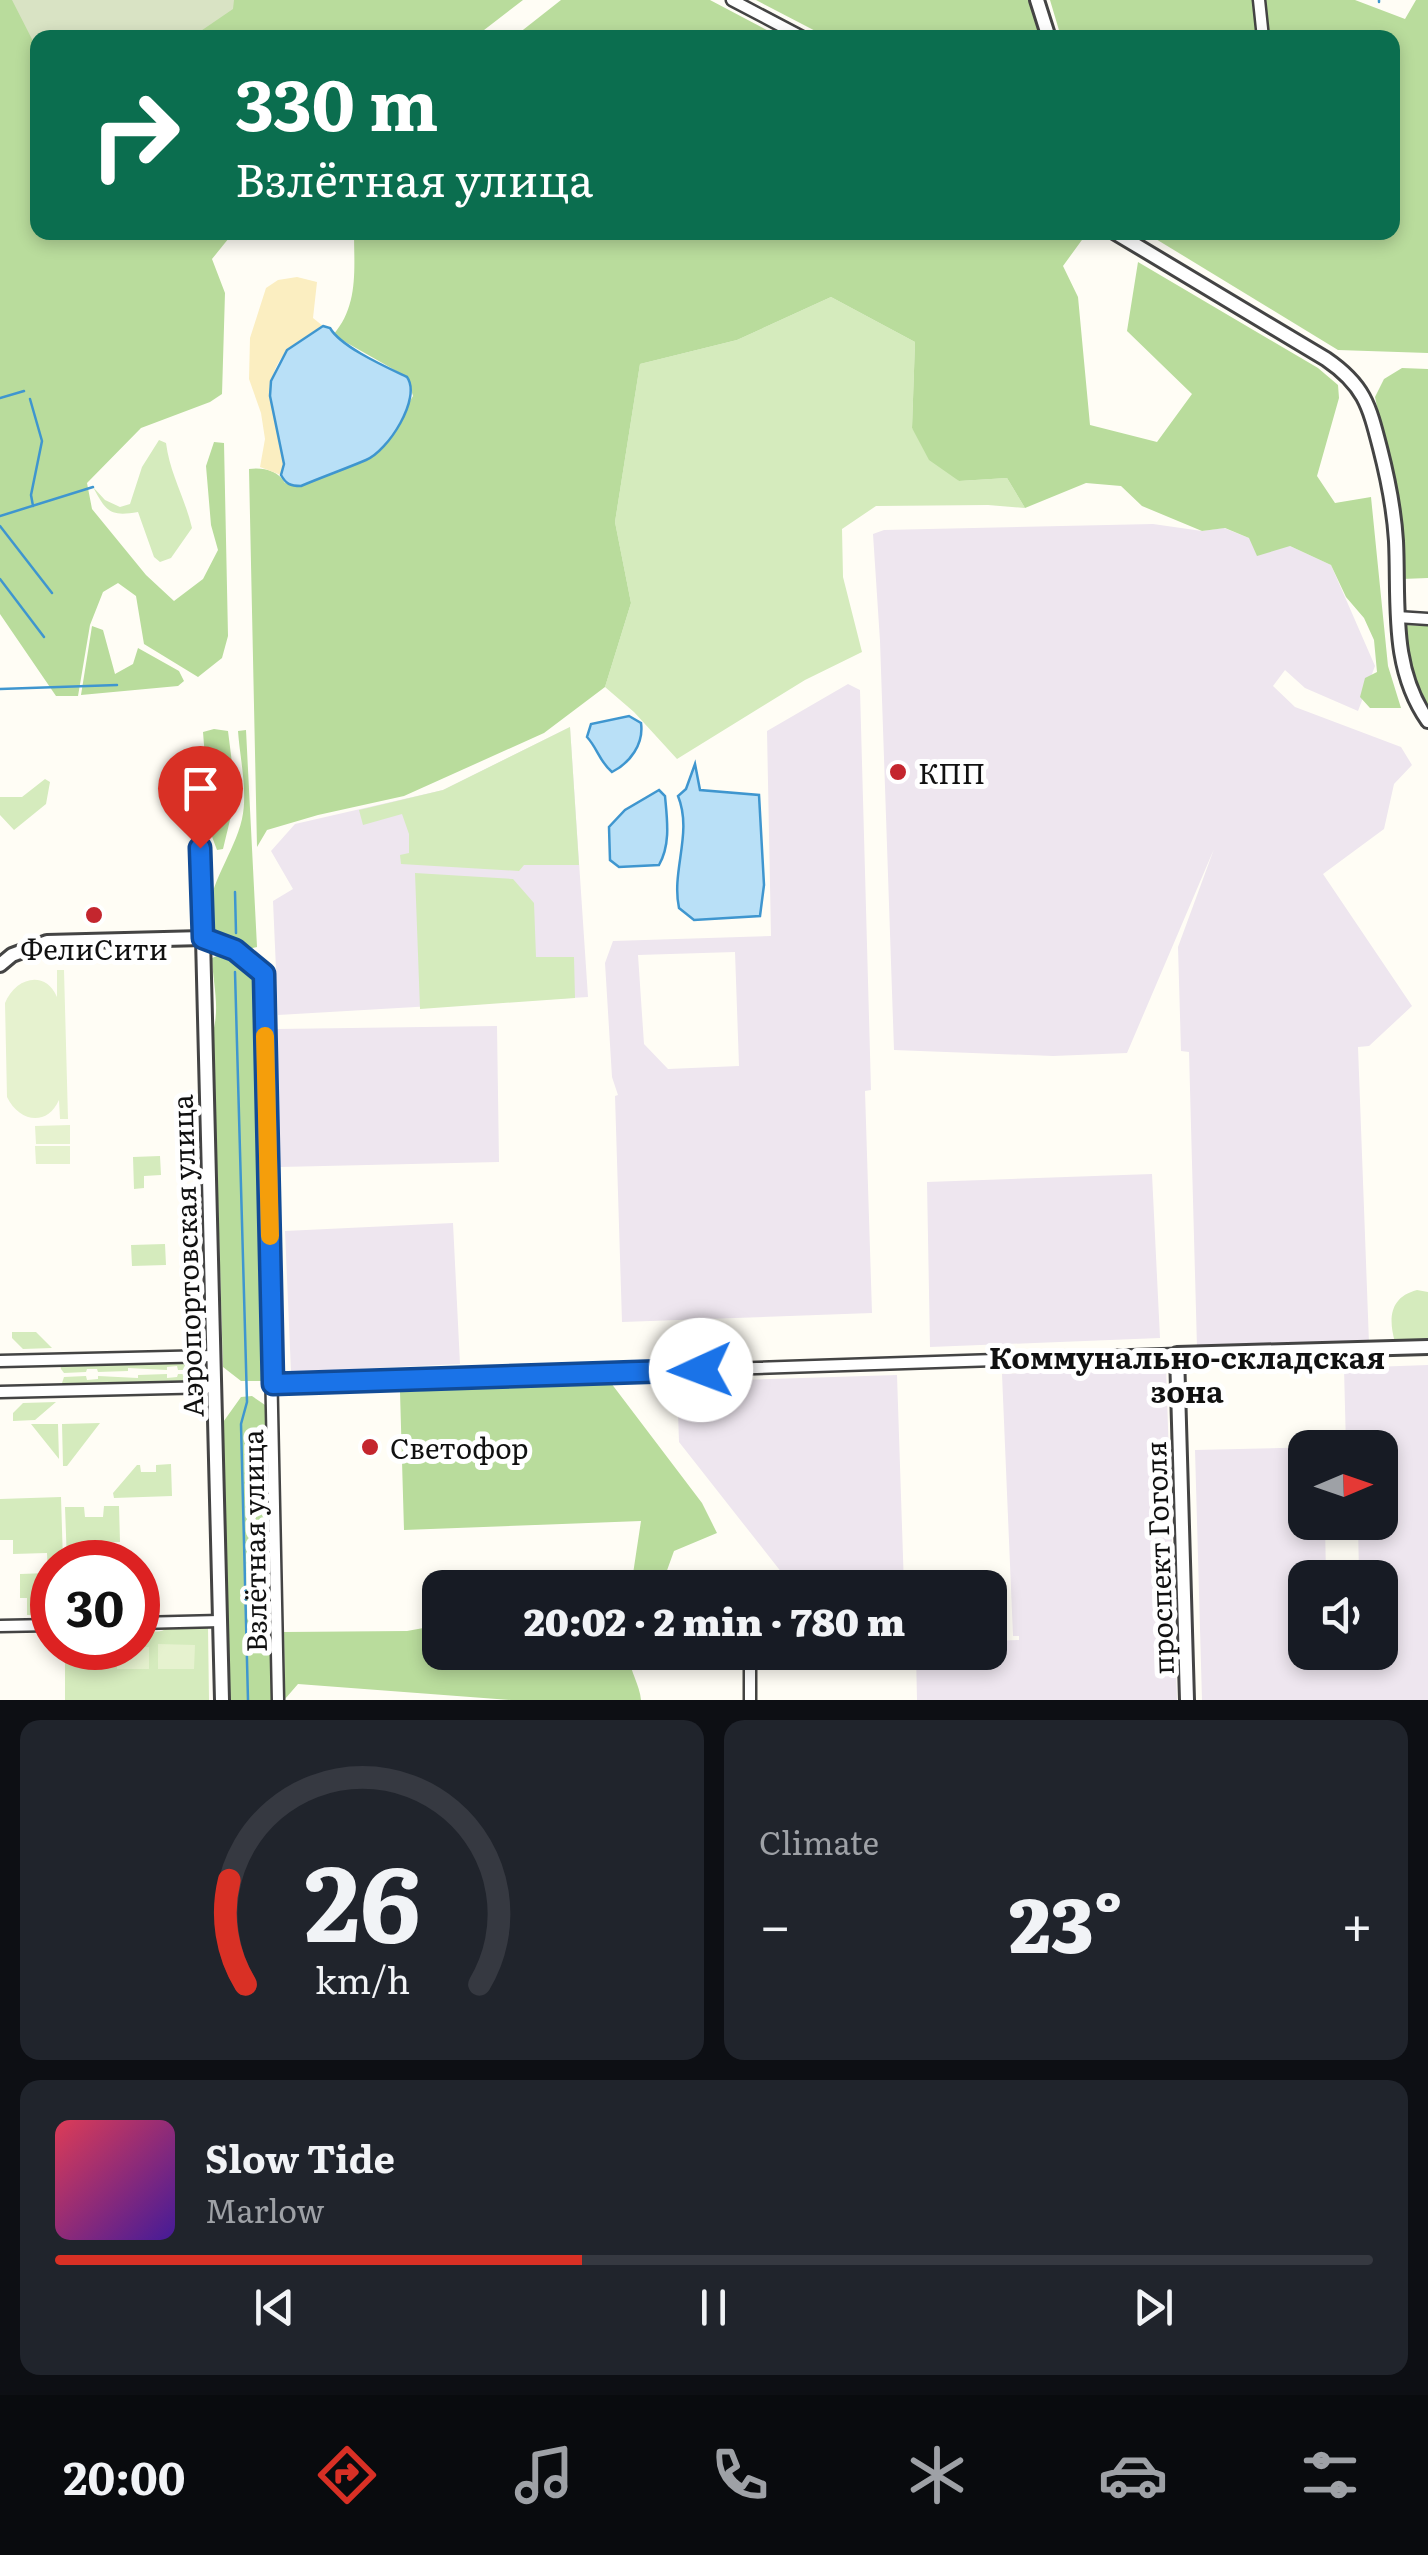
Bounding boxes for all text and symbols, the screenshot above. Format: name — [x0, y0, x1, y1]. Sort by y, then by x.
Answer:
text: 330 m — [235, 49, 439, 153]
icon: right — [70, 70, 200, 200]
text: Взлётная улица — [235, 144, 593, 211]
pin — [158, 746, 243, 849]
place label: КПП — [918, 751, 985, 793]
icon: arrive — [173, 761, 228, 816]
marker: КПП — [887, 761, 909, 783]
marker: ФелиСити — [83, 904, 105, 926]
place label: ФелиСити — [20, 927, 168, 969]
street label: Аэропортовская улица — [159, 1094, 213, 1418]
position arrow — [649, 1318, 753, 1422]
district label: Коммунально-складская зона — [989, 1334, 1385, 1412]
place label: Светофор — [390, 1426, 529, 1468]
street label: Взлётная улица — [230, 1429, 276, 1653]
north arrow — [1288, 1430, 1398, 1540]
map controls — [1288, 1430, 1398, 1670]
marker: Светофор — [359, 1436, 381, 1458]
street label: проспект Гоголя — [1133, 1440, 1183, 1676]
speed limit sign: 30 — [30, 1540, 160, 1670]
button: sound — [1288, 1560, 1398, 1670]
text: 20:02 · 2 min · 780 m — [524, 1591, 905, 1648]
text: Climate — [759, 1817, 879, 1865]
text: 26 — [304, 1820, 420, 1974]
text: 23° — [1009, 1865, 1123, 1976]
text: − — [759, 1881, 791, 1963]
text: + — [1341, 1881, 1373, 1963]
text: km/h — [314, 1952, 410, 2005]
text: Slow Tide — [205, 2128, 395, 2185]
text: Marlow — [205, 2185, 324, 2233]
icon: previous — [247, 2280, 302, 2335]
icon: pause — [686, 2280, 741, 2335]
icon: next — [1126, 2280, 1181, 2335]
icon: directions — [312, 2440, 382, 2510]
icon: music — [509, 2440, 579, 2510]
icon: phone — [705, 2440, 775, 2510]
icon: climate — [902, 2440, 972, 2510]
icon: car — [1098, 2440, 1168, 2510]
icon: filters — [1295, 2440, 1365, 2510]
text: 20:00 — [63, 2442, 185, 2509]

